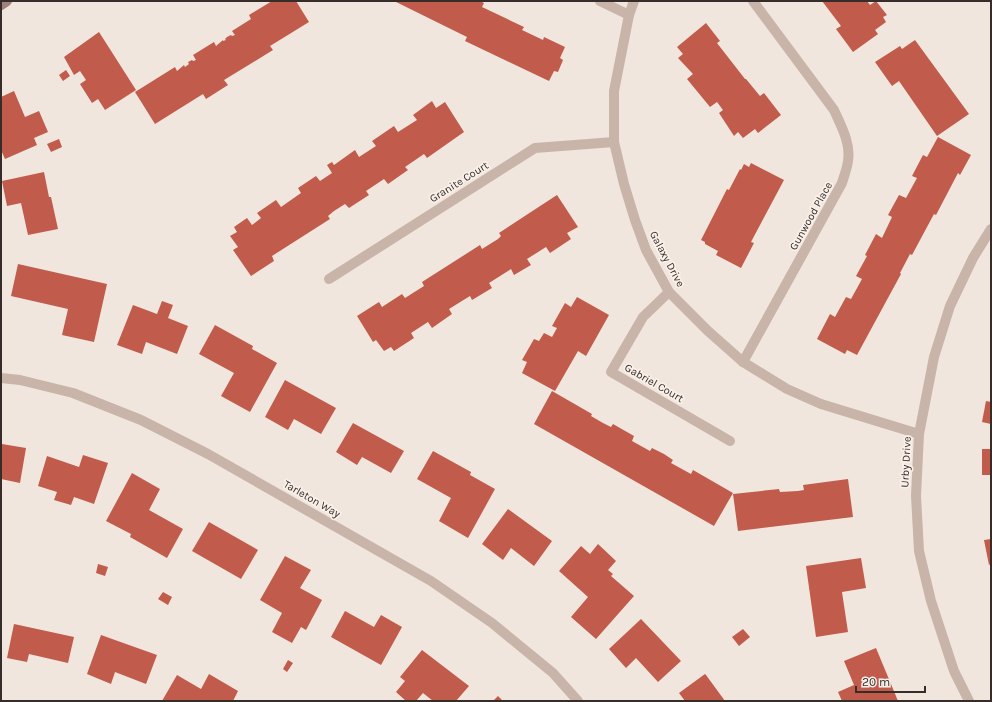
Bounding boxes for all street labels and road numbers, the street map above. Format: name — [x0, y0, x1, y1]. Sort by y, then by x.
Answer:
street label: Granite Court — [427, 159, 491, 205]
street label: Gunwood Place — [787, 179, 835, 252]
street label: Galaxy Drive — [647, 229, 687, 289]
street label: Gabriel Court — [622, 361, 686, 405]
street label: Urby Drive — [898, 436, 914, 488]
street label: Tarleton Way — [281, 478, 343, 520]

